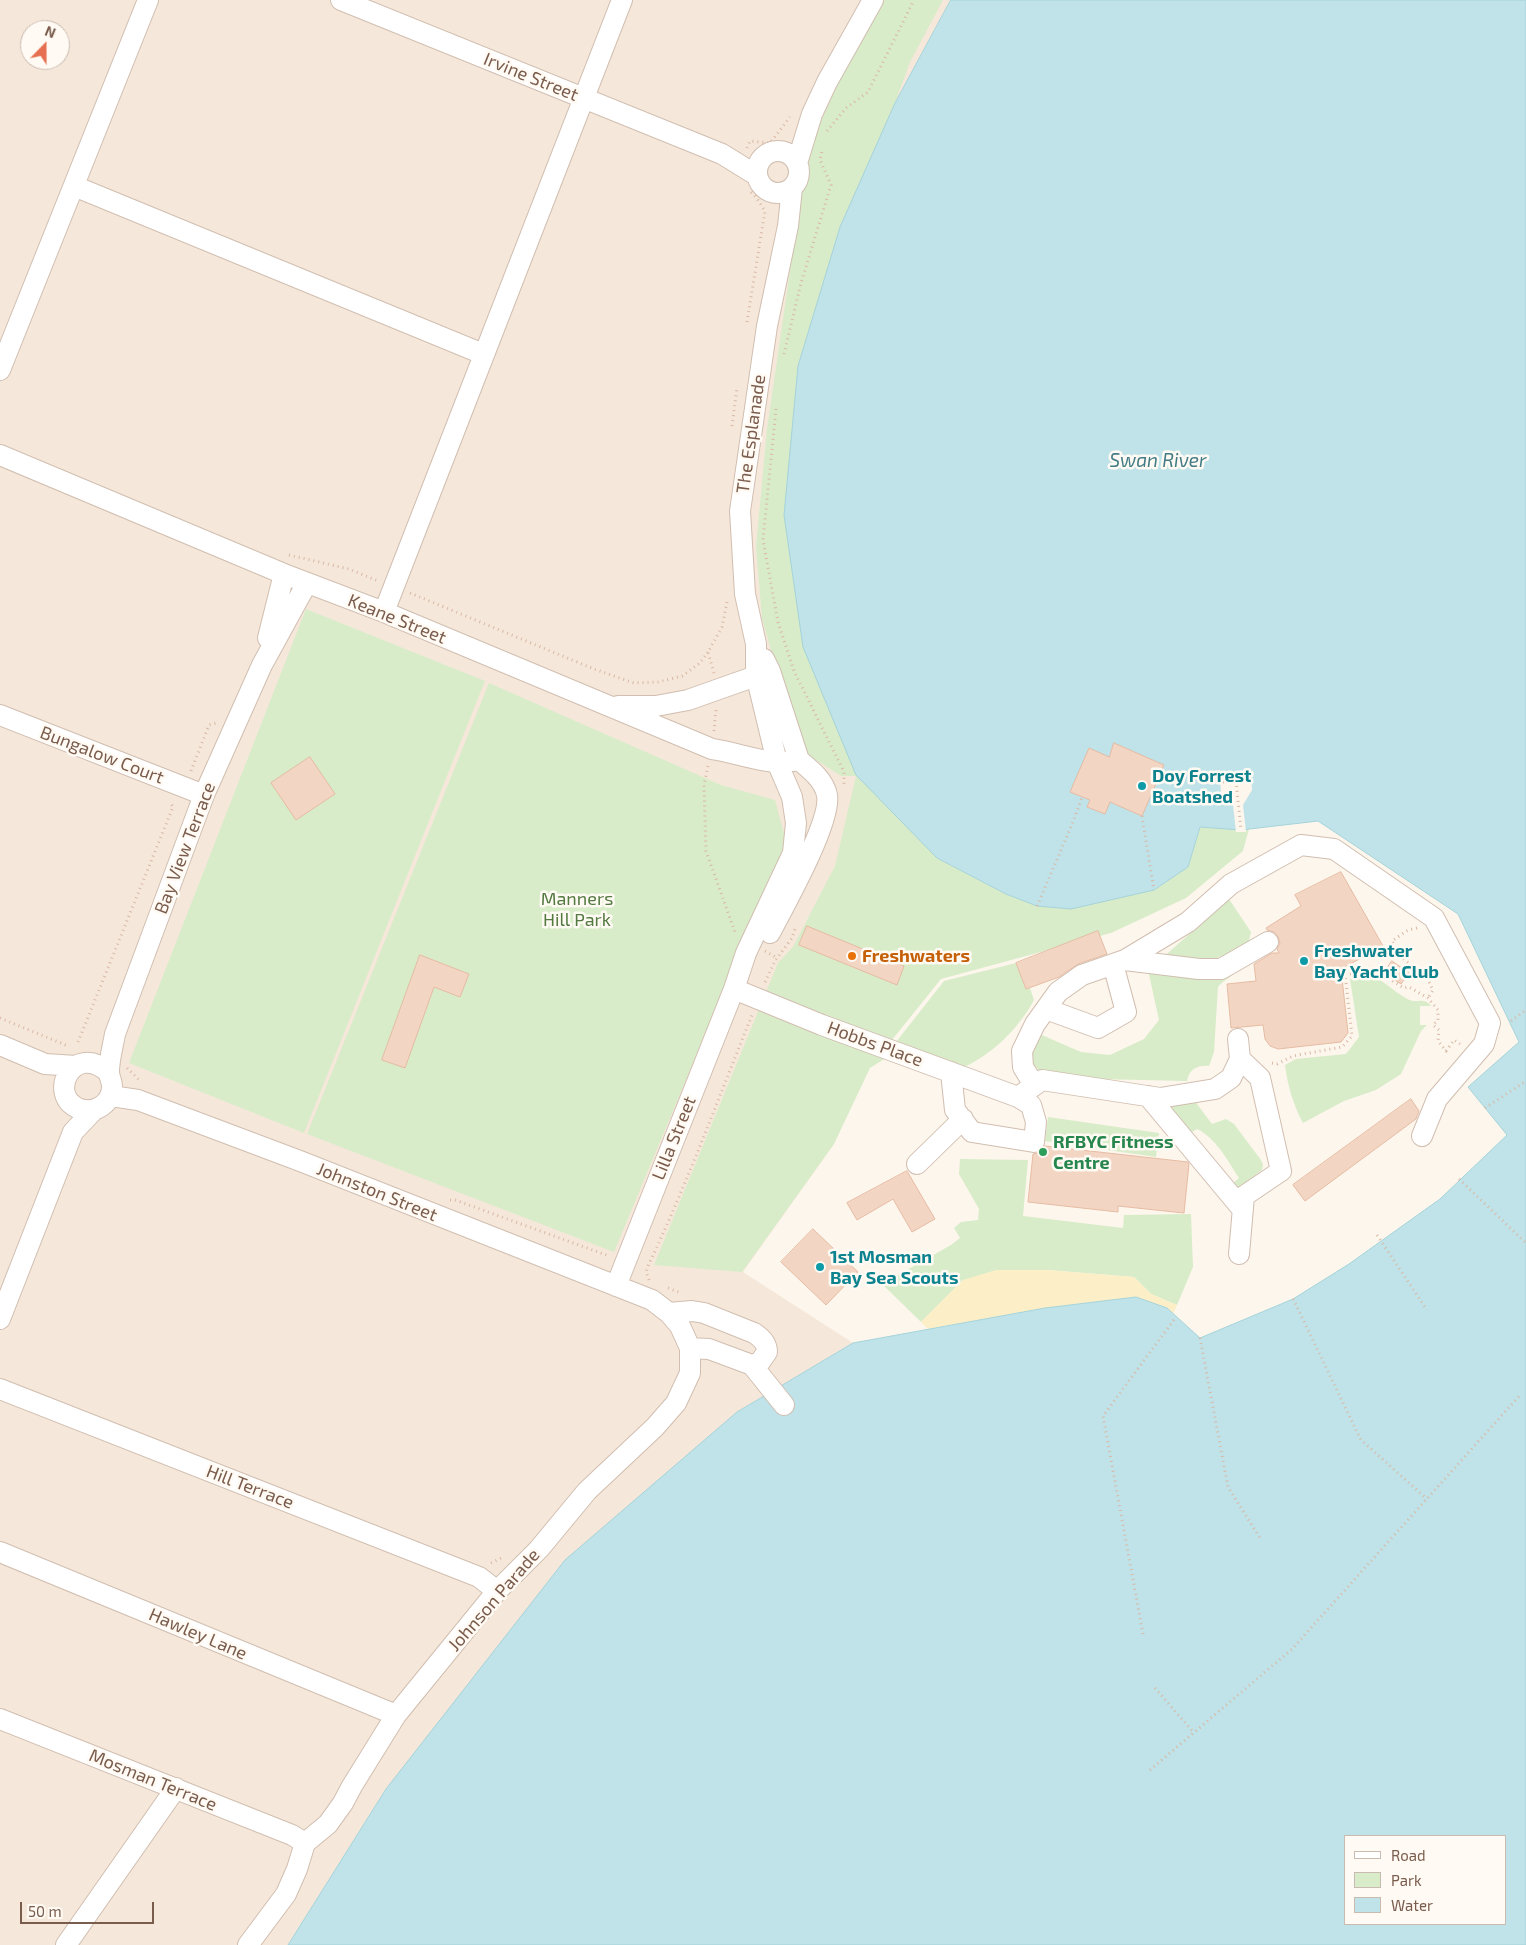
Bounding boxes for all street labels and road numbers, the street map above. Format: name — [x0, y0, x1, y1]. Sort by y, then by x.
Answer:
street label: Irvine Street — [481, 48, 581, 106]
street label: The Esplanade — [732, 373, 770, 495]
street label: Keane Street — [345, 589, 449, 649]
street label: Bungalow Court — [37, 721, 167, 789]
street label: Bay View Terrace — [150, 779, 220, 917]
street label: Hobbs Place — [824, 1017, 926, 1071]
street label: Lilla Street — [647, 1093, 701, 1183]
street label: Johnston Street — [314, 1158, 440, 1226]
street label: Hill Terrace — [203, 1460, 297, 1514]
street label: Johnson Parade — [444, 1544, 544, 1656]
street label: Hawley Lane — [146, 1604, 250, 1664]
street label: Mosman Terrace — [86, 1745, 220, 1815]

